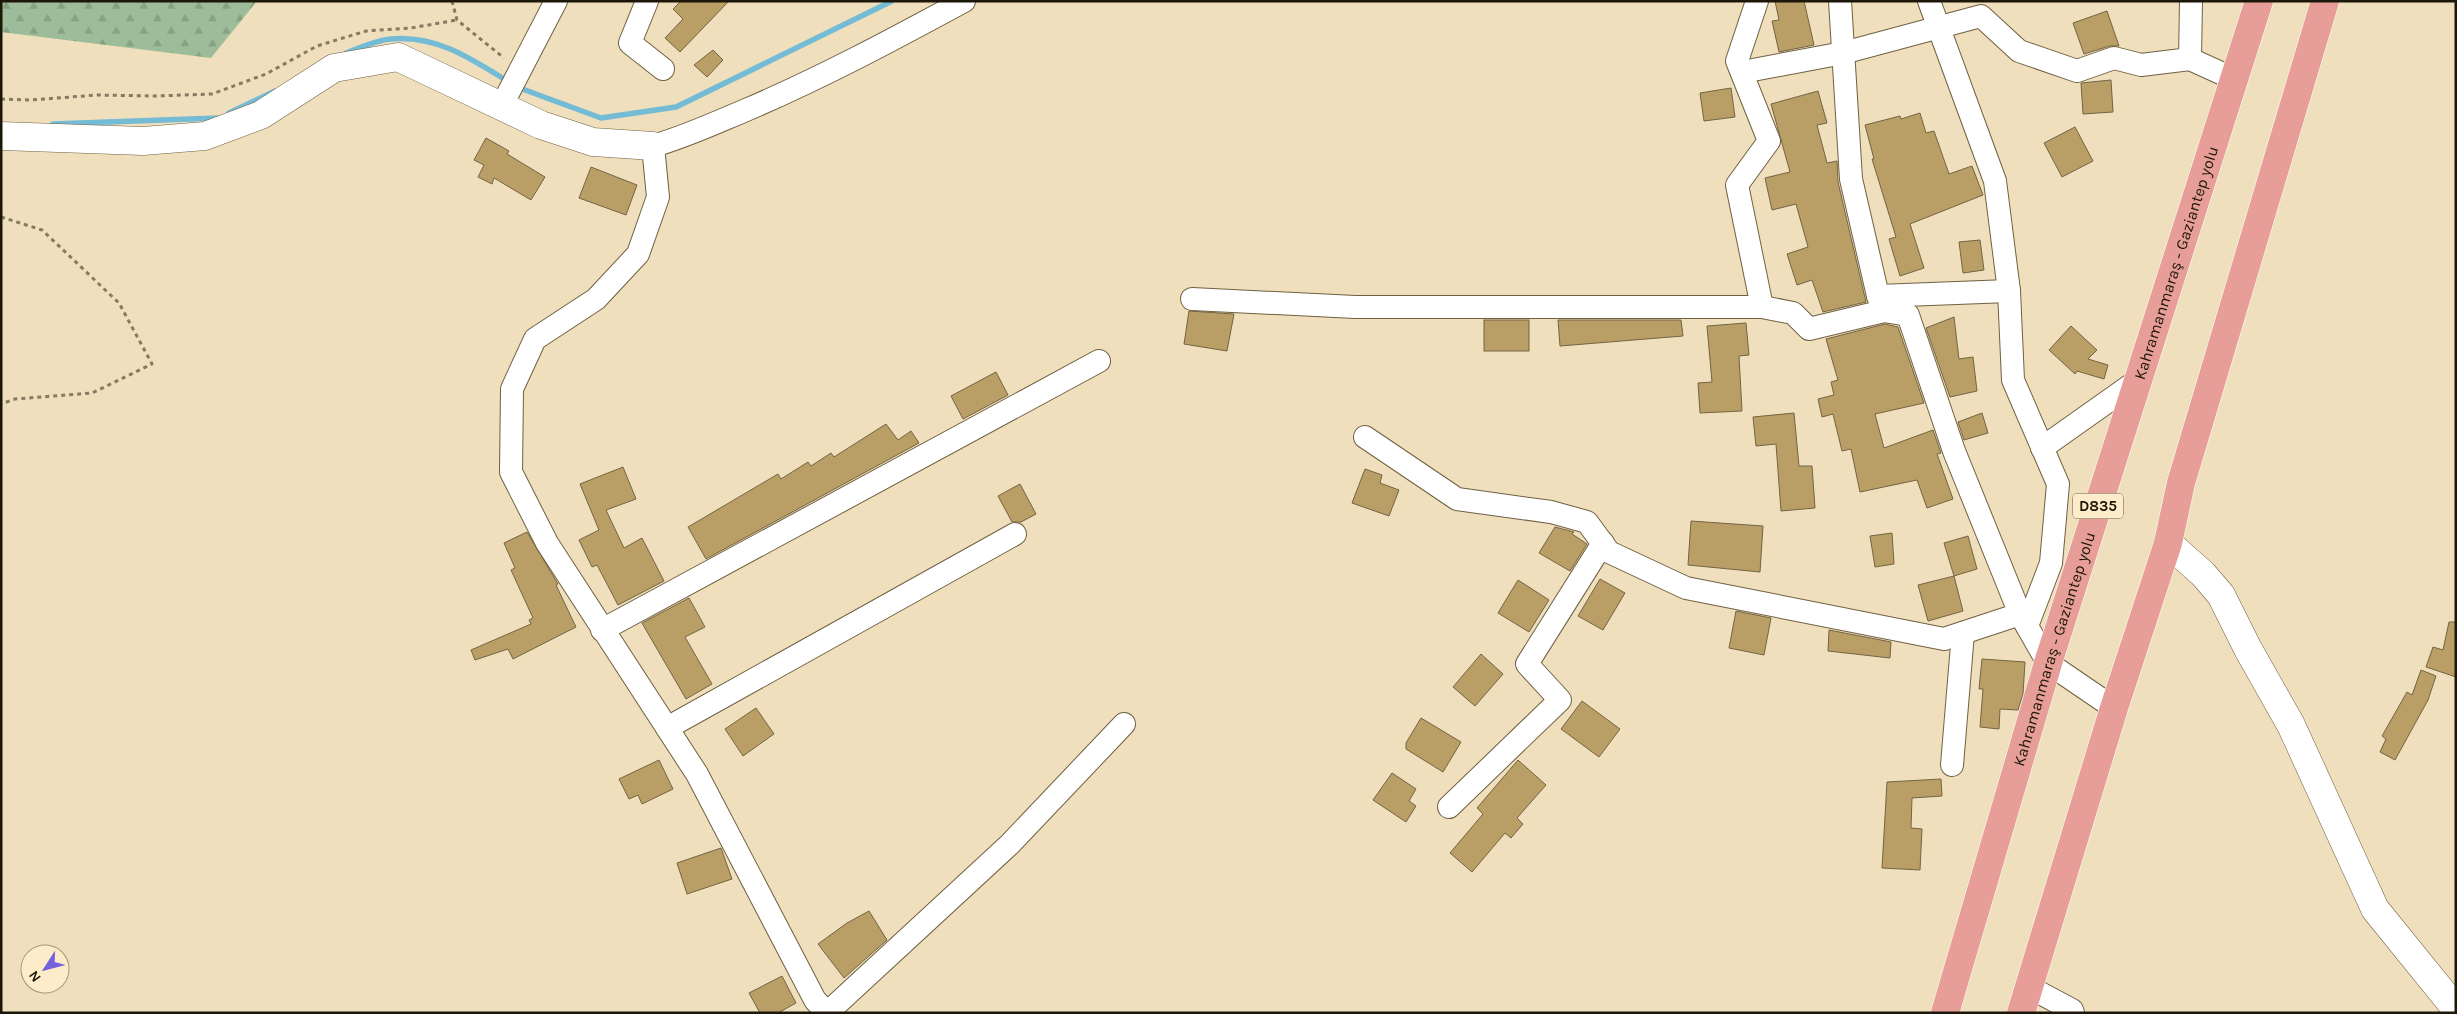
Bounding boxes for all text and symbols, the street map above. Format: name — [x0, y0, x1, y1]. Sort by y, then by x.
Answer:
street label: Kahramanmaraş - Gaziantep yolu — [2129, 144, 2222, 382]
road number: D835 — [2073, 494, 2123, 518]
street label: Kahramanmaraş - Gaziantep yolu — [2009, 529, 2099, 768]
north arrow — [20, 944, 70, 994]
text: N — [25, 967, 45, 985]

